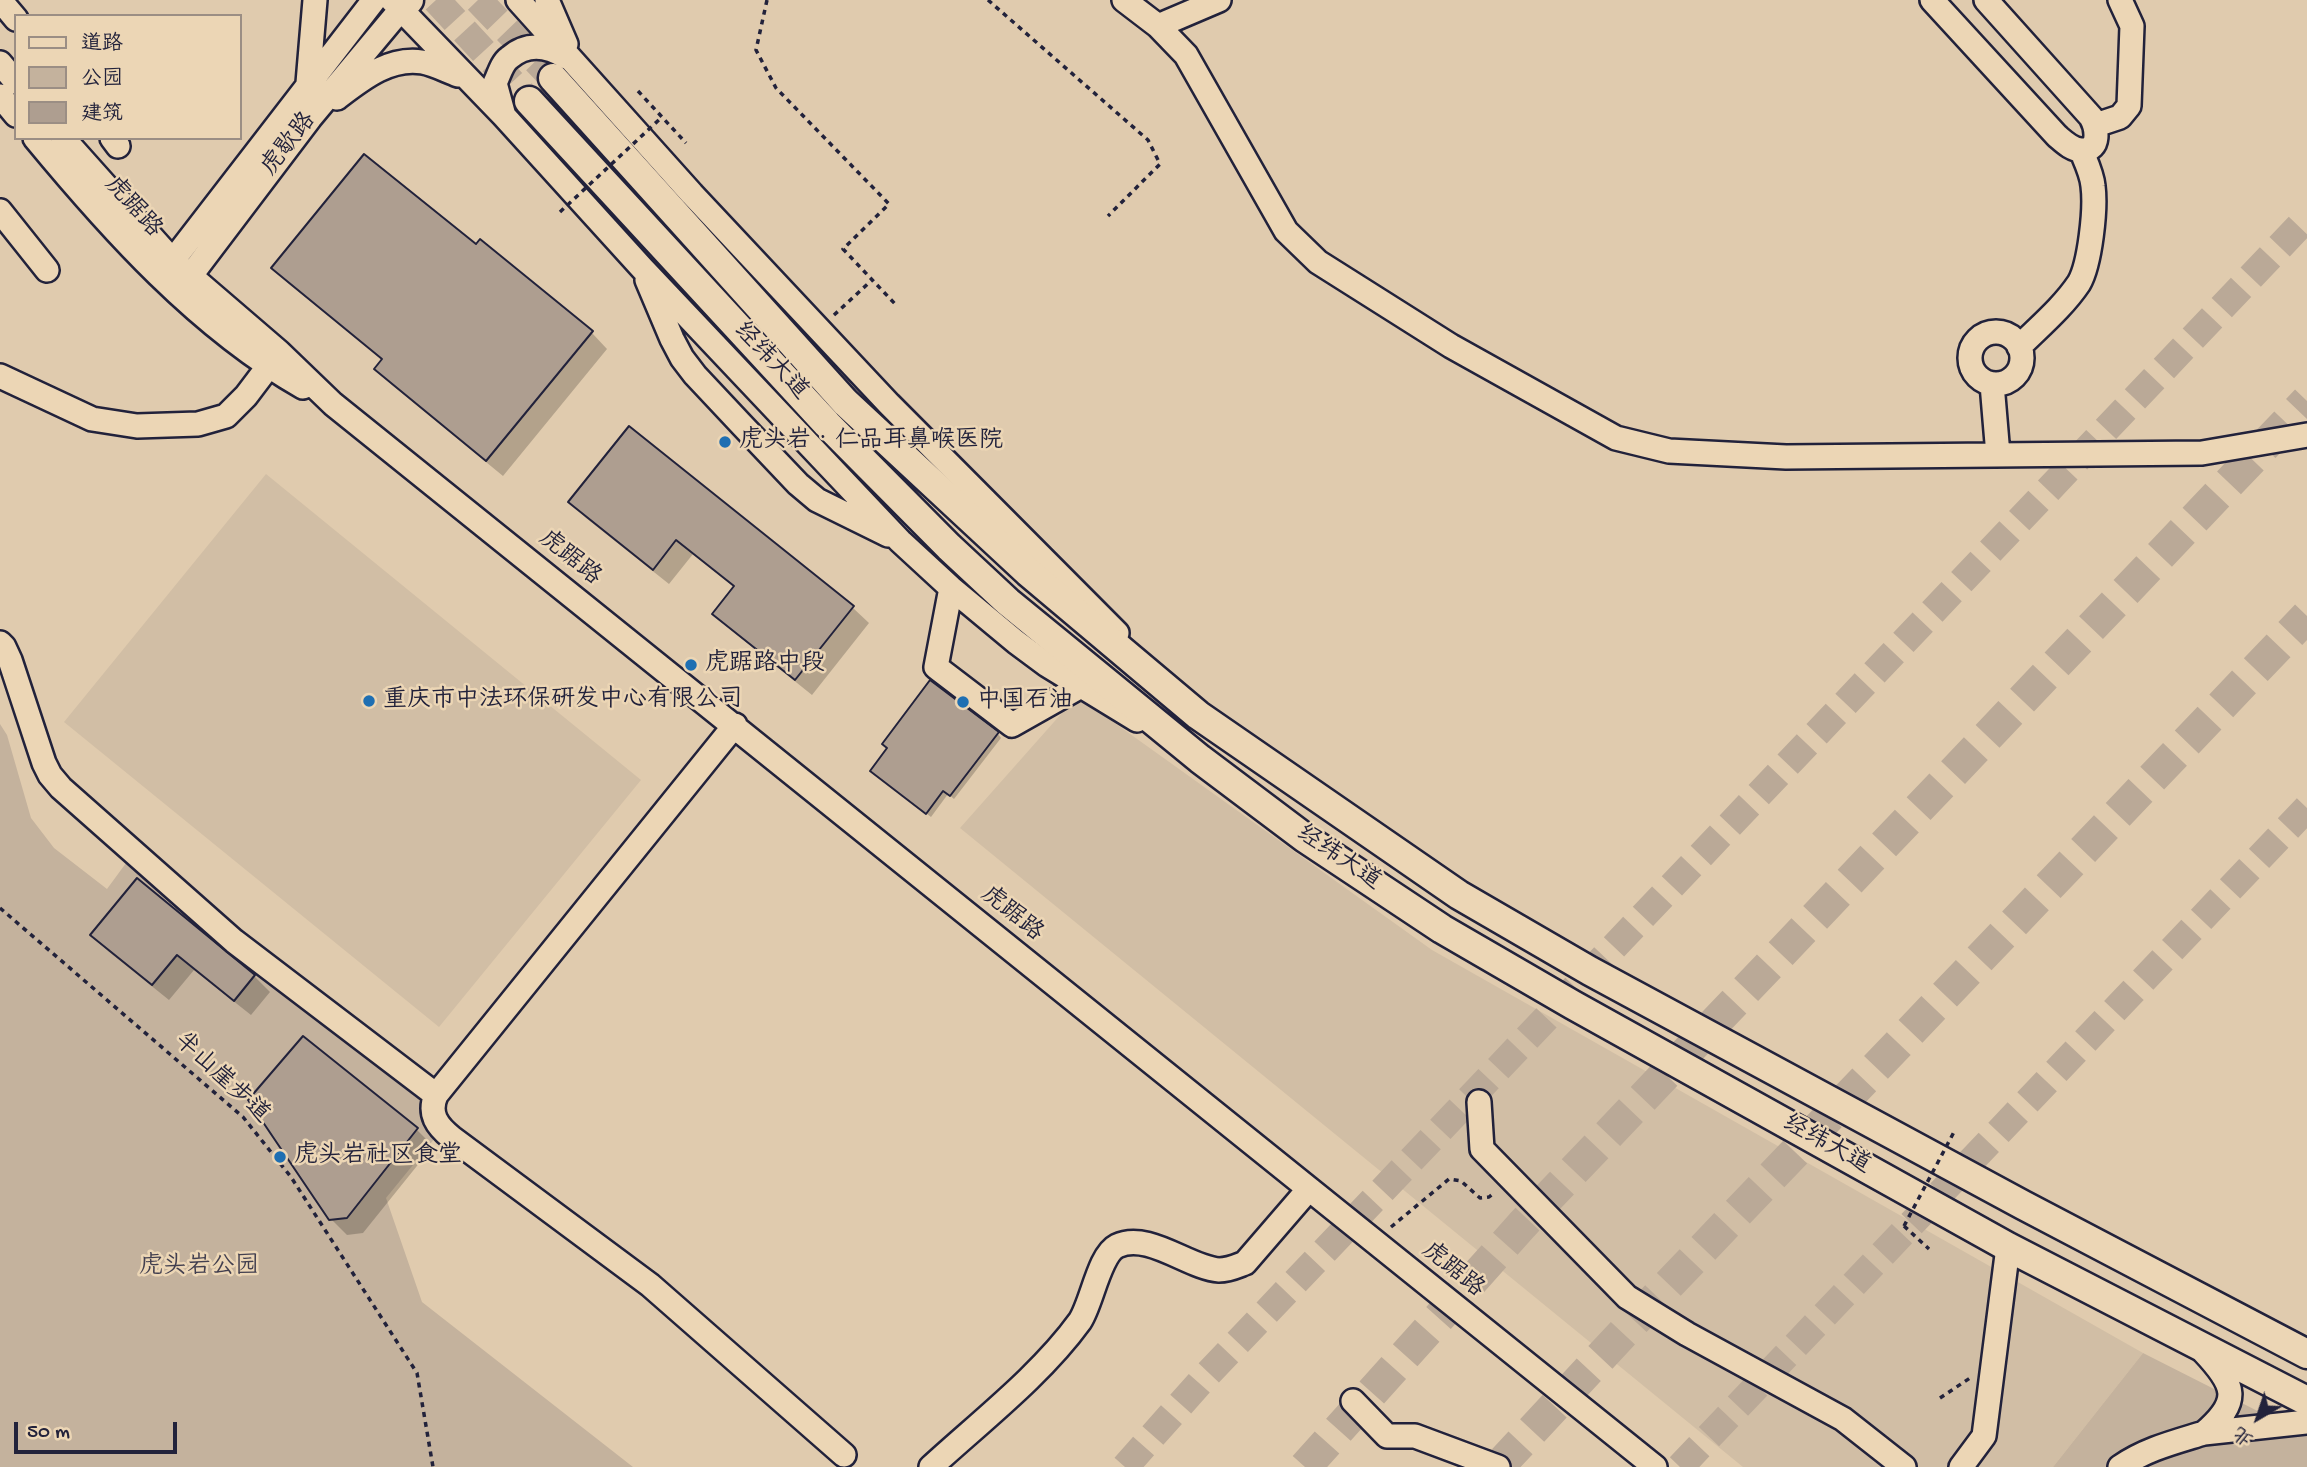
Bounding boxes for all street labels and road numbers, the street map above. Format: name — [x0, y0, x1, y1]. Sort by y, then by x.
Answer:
street label: 虎歇路 — [256, 108, 324, 182]
street label: 虎踞路 — [97, 172, 167, 244]
street label: 经纬大道 — [727, 317, 813, 407]
street label: 虎踞路 — [532, 525, 606, 593]
street label: 经纬大道 — [1290, 820, 1386, 898]
street label: 虎踞路 — [974, 881, 1048, 949]
street label: 半山崖步道 — [167, 1028, 275, 1130]
street label: 经纬大道 — [1777, 1110, 1875, 1182]
street label: 虎踞路 — [1415, 1237, 1489, 1305]

